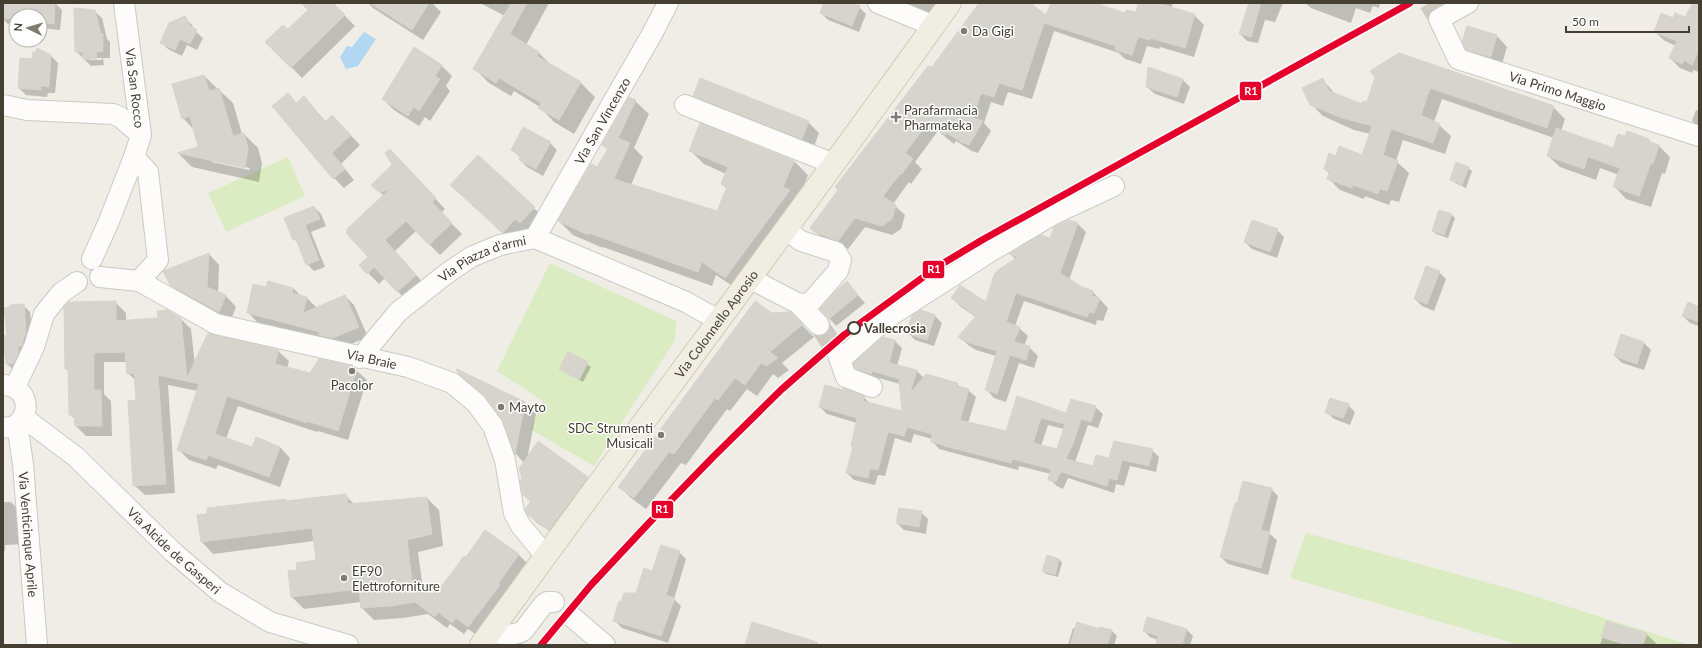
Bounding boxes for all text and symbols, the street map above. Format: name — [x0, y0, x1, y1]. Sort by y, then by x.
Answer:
north arrow — [8, 8, 48, 48]
scale bar — [1566, 8, 1689, 34]
text: 50 m — [1572, 14, 1599, 29]
text: N — [11, 22, 24, 32]
place label: Da Gigi — [972, 23, 1014, 39]
marker: Da Gigi — [959, 26, 969, 36]
street label: Via San Rocco — [122, 47, 148, 129]
street label: Via Primo Maggio — [1507, 68, 1608, 114]
street label: Via San Vincenzo — [571, 74, 633, 167]
line badge: R1 — [1239, 81, 1262, 101]
text: R1 — [1244, 84, 1258, 97]
place label: Parafarmacia Pharmateka — [904, 102, 978, 133]
marker: Parafarmacia Pharmateka — [891, 112, 901, 122]
street label: Via Piazza d'armi — [435, 232, 527, 285]
line badge: R1 — [922, 260, 945, 279]
text: R1 — [927, 262, 941, 275]
street label: Via Colonnello Aprosio — [671, 267, 761, 381]
place label: Vallecrosia — [863, 320, 926, 336]
marker: Vallecrosia — [847, 321, 861, 335]
street label: Via Braie — [345, 345, 399, 372]
marker: Pacolor — [347, 366, 357, 376]
place label: Pacolor — [331, 377, 374, 393]
place label: Mayto — [509, 399, 546, 415]
marker: Mayto — [496, 402, 506, 412]
place label: SDC Strumenti Musicali — [568, 420, 653, 451]
marker: SDC Strumenti Musicali — [656, 430, 666, 440]
street label: Via Venticinque Aprile — [16, 471, 41, 598]
line badge: R1 — [651, 500, 674, 519]
text: R1 — [655, 502, 669, 515]
street label: Via Alcide de Gasperi — [124, 504, 224, 597]
place label: EF90 Elettroforniture — [352, 563, 440, 594]
marker: EF90 Elettroforniture — [339, 573, 349, 583]

